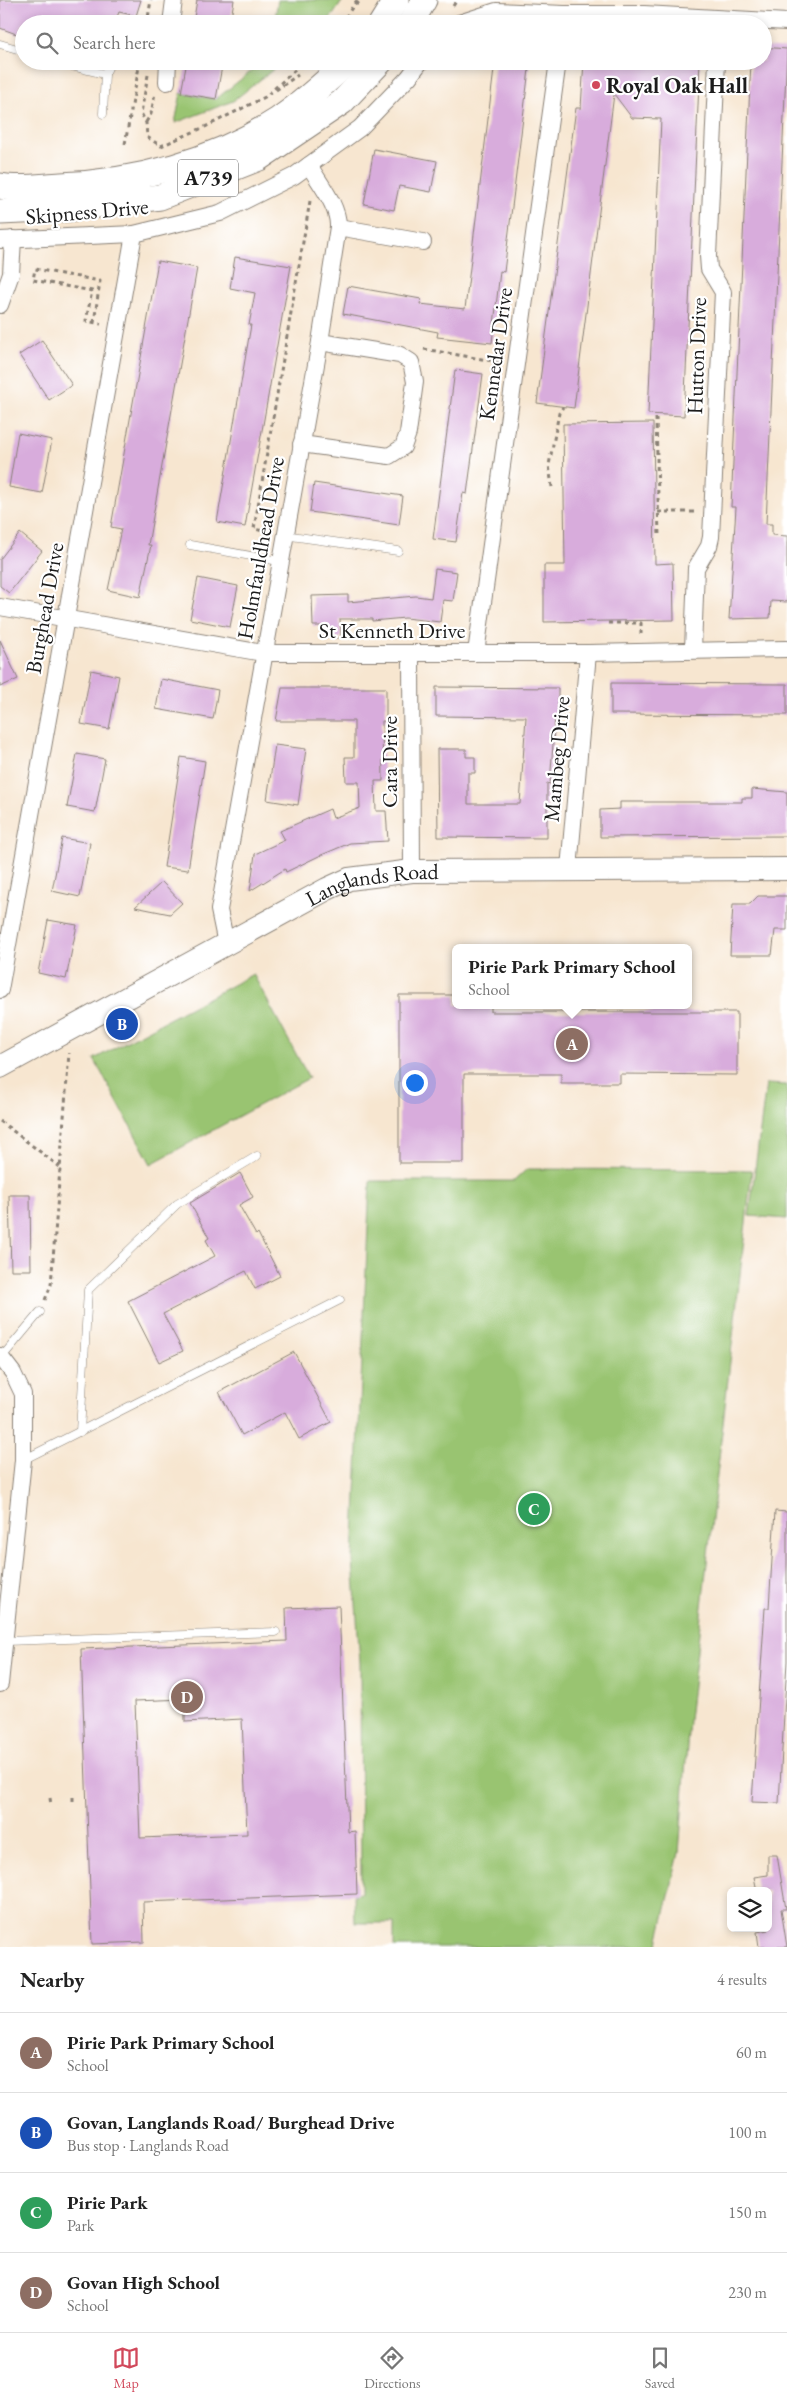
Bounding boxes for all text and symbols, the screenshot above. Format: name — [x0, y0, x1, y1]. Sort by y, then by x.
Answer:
search box — [15, 15, 772, 70]
icon: search — [33, 29, 61, 57]
text: Search here — [73, 30, 155, 55]
place label: Royal Oak Hall — [606, 71, 748, 100]
marker: Royal Oak Hall — [590, 79, 602, 91]
road number: A739 — [178, 160, 238, 197]
street label: Skipness Drive — [24, 192, 150, 231]
street label: Kennedar Drive — [472, 285, 519, 422]
street label: Hutton Drive — [680, 297, 713, 415]
street label: Holmfauldhead Drive — [230, 454, 291, 642]
street label: Burghead Drive — [19, 540, 70, 676]
street label: St Kenneth Drive — [319, 616, 466, 645]
street label: Mambeg Drive — [537, 695, 576, 823]
street label: Cara Drive — [375, 716, 404, 808]
street label: Langlands Road — [300, 857, 440, 913]
popup — [452, 944, 692, 1009]
text: Pirie Park Primary School — [468, 954, 676, 979]
text: School — [468, 979, 510, 1000]
pin: B — [106, 1005, 138, 1043]
pin: A — [556, 1025, 588, 1063]
your location — [402, 1070, 428, 1096]
pin: C — [518, 1490, 550, 1528]
pin: D — [171, 1678, 203, 1716]
map controls — [727, 1887, 772, 1932]
button: layers — [727, 1887, 772, 1932]
text: Nearby — [20, 1966, 84, 1993]
text: 4 results — [717, 1969, 767, 1990]
text: Pirie Park Primary School — [67, 2030, 274, 2055]
text: A — [30, 2042, 42, 2063]
text: 60 m — [736, 2042, 767, 2063]
text: School — [67, 2055, 109, 2076]
text: Govan, Langlands Road/ Burghead Drive — [67, 2110, 394, 2135]
text: B — [31, 2122, 41, 2143]
text: 100 m — [728, 2122, 767, 2143]
text: Bus stop · Langlands Road — [67, 2135, 229, 2156]
text: Pirie Park — [67, 2190, 148, 2215]
text: C — [30, 2202, 42, 2223]
text: 150 m — [728, 2202, 767, 2223]
text: Park — [67, 2215, 94, 2236]
text: Govan High School — [67, 2270, 220, 2295]
text: D — [30, 2282, 42, 2303]
text: 230 m — [728, 2282, 767, 2303]
text: School — [67, 2295, 109, 2316]
tab: Map — [112, 2344, 140, 2392]
tab: Directions — [364, 2344, 421, 2392]
tab: Saved — [645, 2344, 675, 2392]

